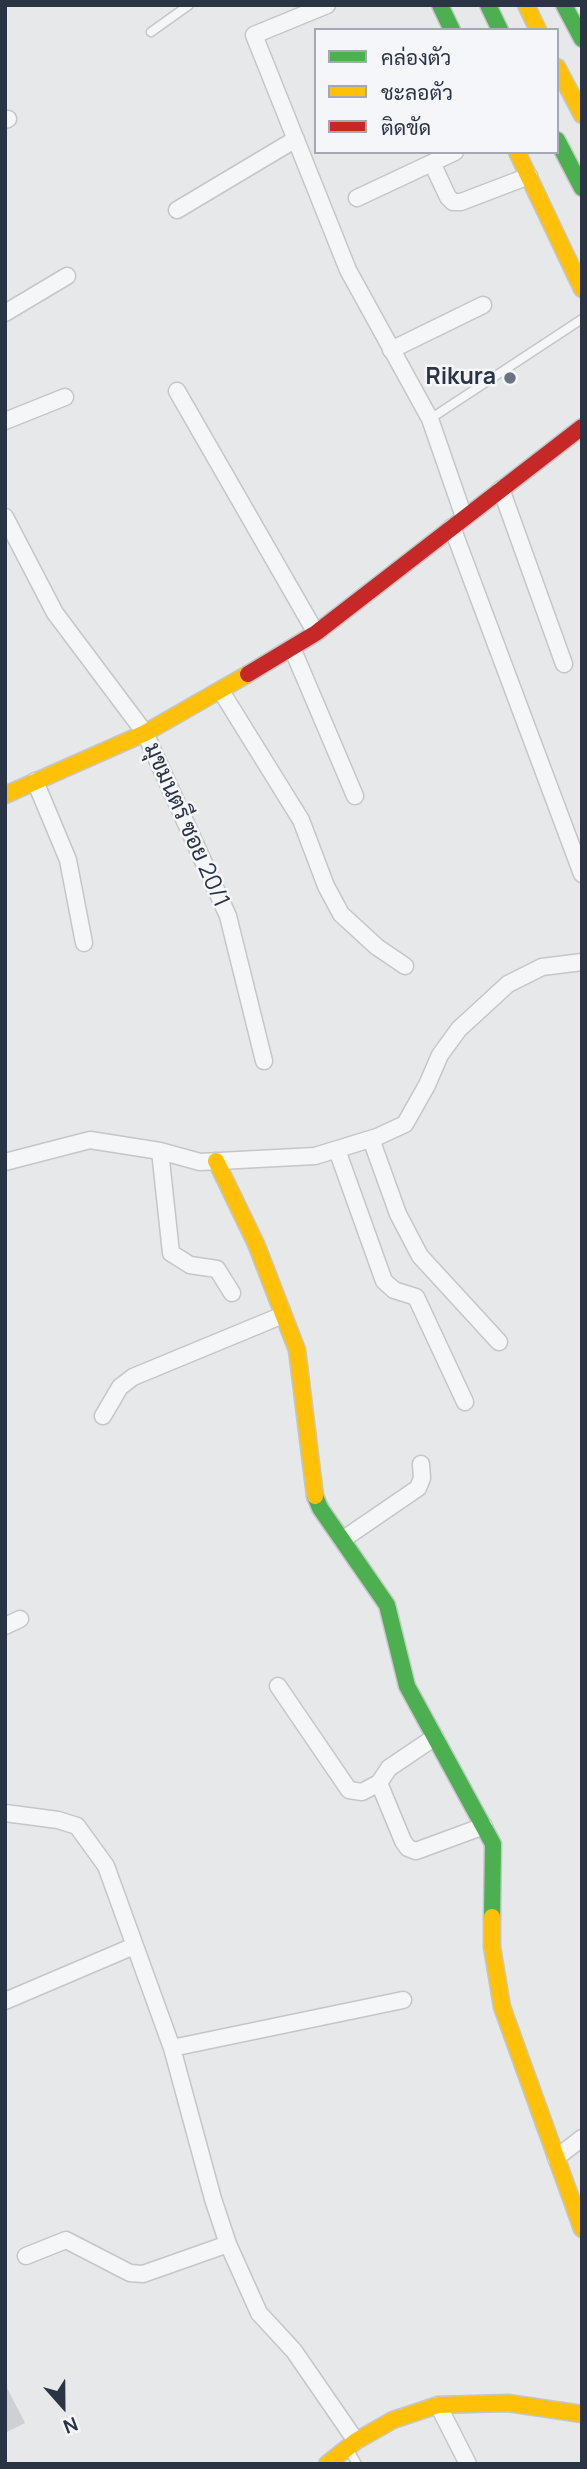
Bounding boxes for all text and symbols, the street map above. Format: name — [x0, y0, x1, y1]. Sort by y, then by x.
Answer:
legend — [314, 28, 559, 154]
text: คล่องตัว — [381, 43, 451, 71]
text: ชะลอตัว — [381, 78, 453, 106]
text: ติดขัด — [381, 113, 431, 141]
place label: Rikura — [425, 364, 496, 392]
marker: Rikura — [502, 370, 518, 386]
street label: มุขมนตรี ซอย 20/1 — [137, 739, 235, 911]
north arrow — [28, 2371, 98, 2441]
text: N — [59, 2411, 82, 2440]

